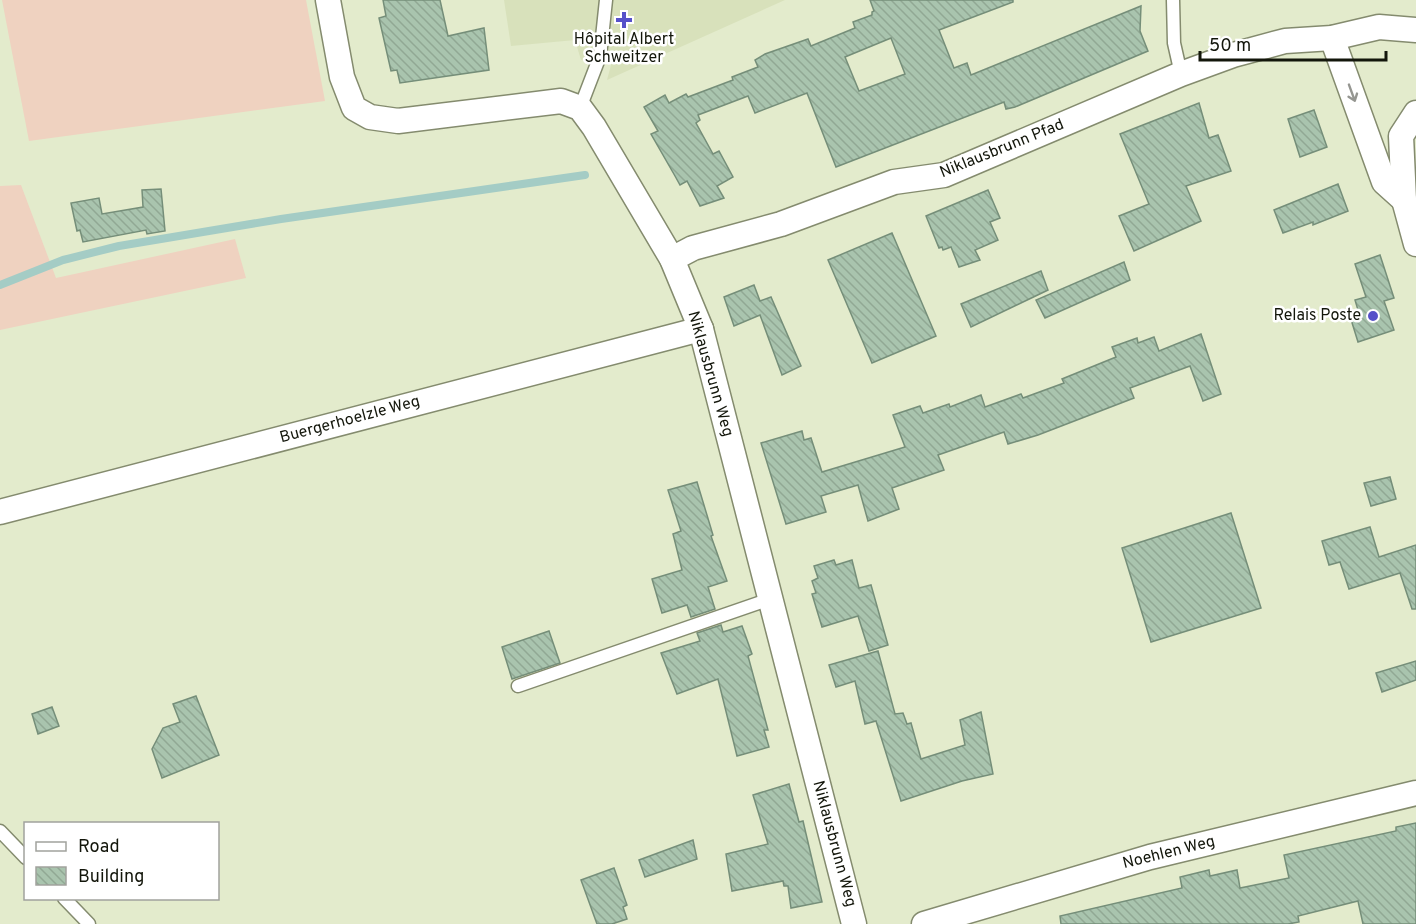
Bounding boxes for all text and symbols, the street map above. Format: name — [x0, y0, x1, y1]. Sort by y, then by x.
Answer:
marker: Hôpital Albert Schweitzer — [615, 11, 633, 29]
scale bar — [1200, 24, 1386, 62]
place label: Hôpital Albert Schweitzer — [574, 30, 674, 68]
text: 50 m — [1209, 35, 1251, 58]
one-way arrow — [1347, 83, 1358, 101]
street label: Niklausbrunn Pfad — [937, 115, 1067, 183]
place label: Relais Poste — [1273, 306, 1361, 326]
street label: Niklausbrunn Weg — [682, 309, 738, 439]
marker: Relais Poste — [1366, 309, 1380, 323]
street label: Buergerhoelzle Weg — [278, 392, 422, 448]
street label: Niklausbrunn Weg — [808, 779, 860, 909]
legend — [24, 822, 219, 900]
street label: Noehlen Weg — [1121, 832, 1217, 874]
text: Road — [78, 836, 120, 859]
text: Building — [78, 866, 144, 889]

